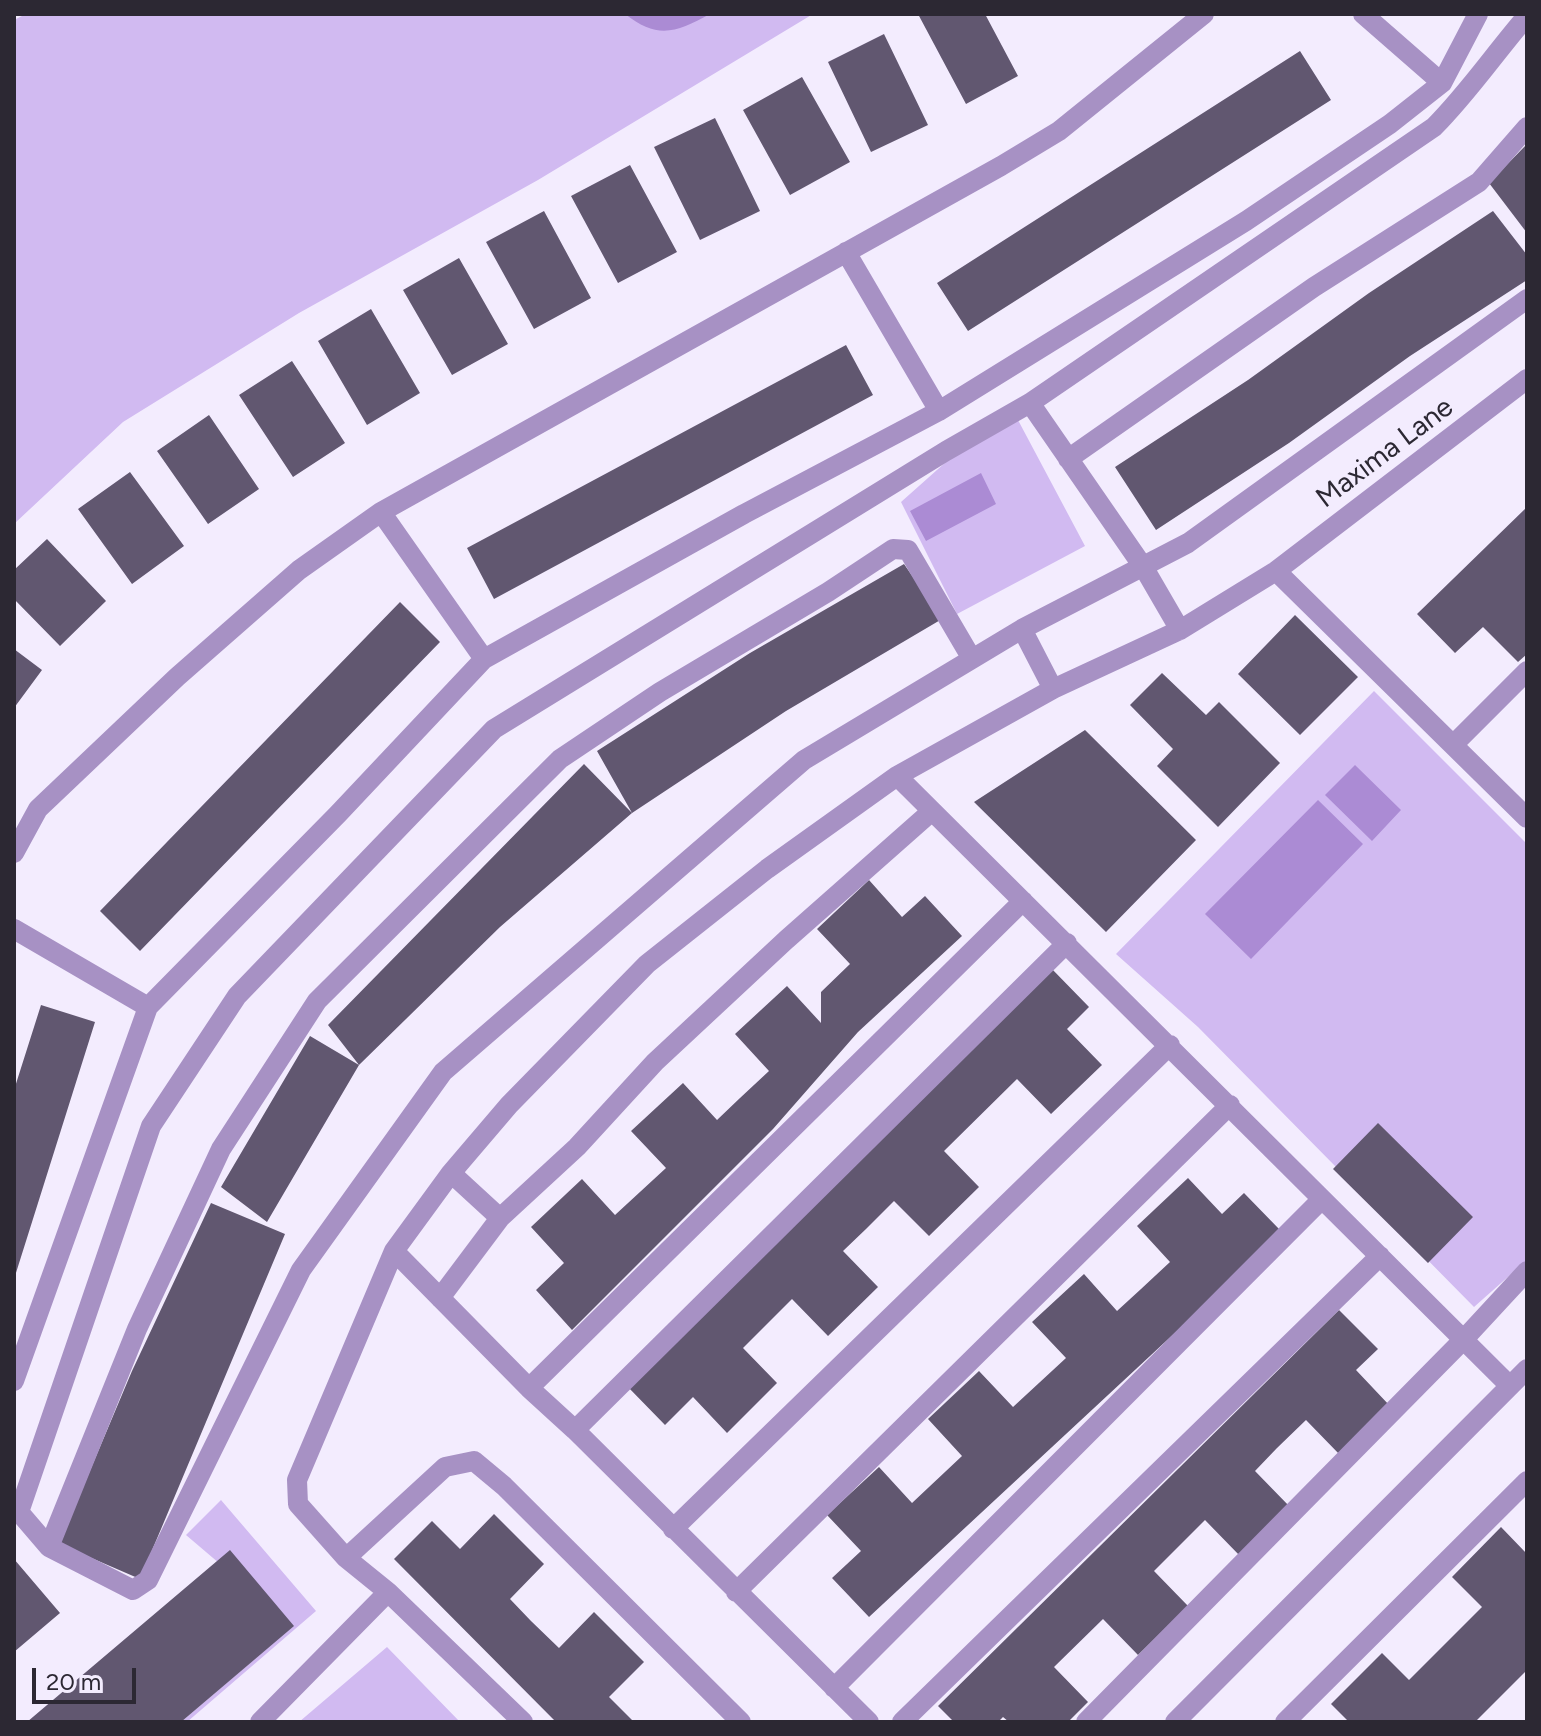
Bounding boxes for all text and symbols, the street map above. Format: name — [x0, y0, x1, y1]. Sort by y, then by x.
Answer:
street label: Maxima Lane — [1310, 391, 1460, 515]
scale bar — [36, 1652, 140, 1702]
text: 20 m — [46, 1667, 101, 1696]

